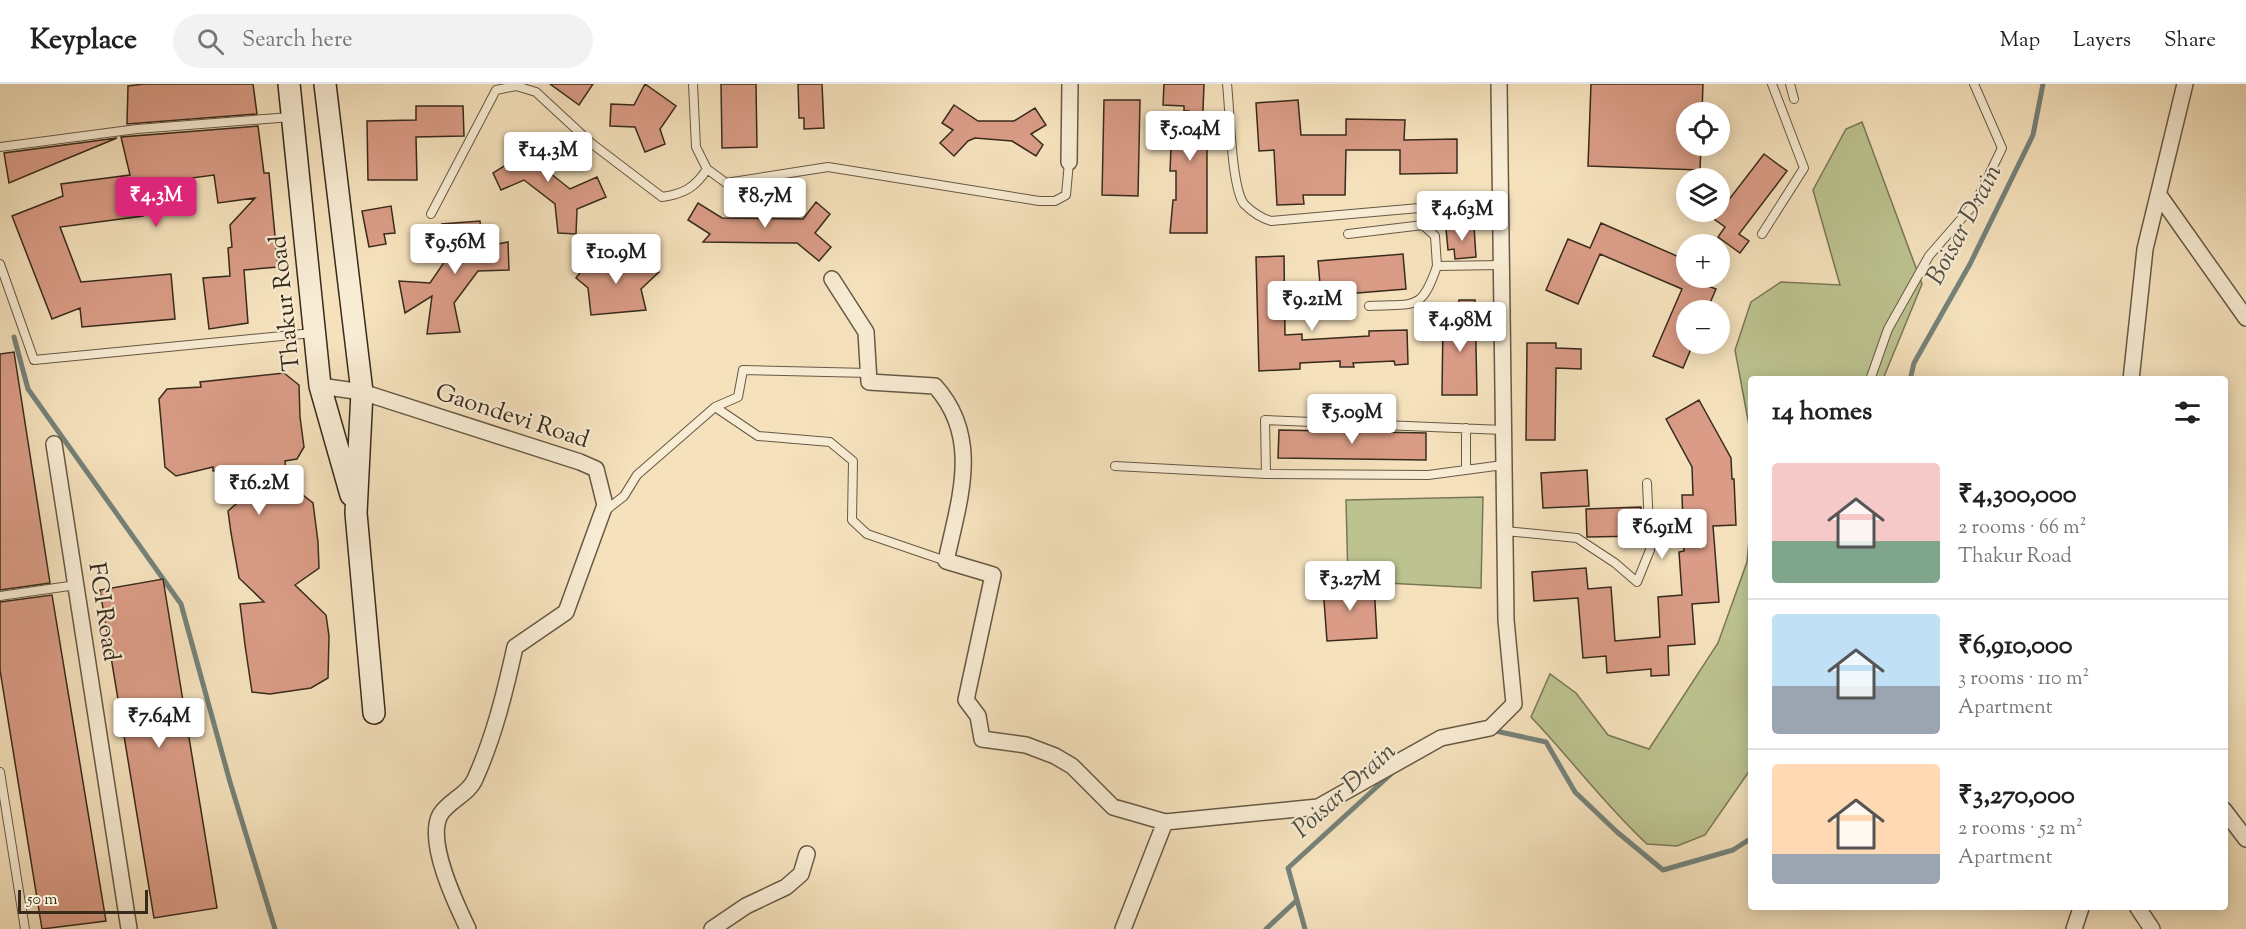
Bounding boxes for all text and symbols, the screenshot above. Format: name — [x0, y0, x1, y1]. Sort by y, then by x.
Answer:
search box — [173, 14, 593, 68]
text: Keyplace — [30, 21, 137, 61]
icon: search — [194, 25, 227, 58]
text: Search here — [242, 25, 352, 57]
text: Map — [2000, 26, 2040, 56]
text: Layers — [2073, 26, 2131, 56]
text: Share — [2164, 26, 2216, 56]
map controls — [1676, 102, 1730, 354]
button: locate — [1676, 102, 1730, 156]
pin: ₹5.04M — [1141, 111, 1239, 162]
text: ₹5.04M — [1160, 116, 1220, 145]
pin: ₹14.3M — [499, 132, 597, 183]
text: ₹14.3M — [518, 137, 578, 166]
water label: Boisar Drain — [1918, 158, 2012, 292]
button: layers — [1676, 168, 1730, 222]
pin: ₹4.3M — [114, 177, 198, 228]
pin: ₹8.7M — [723, 178, 807, 229]
text: ₹4.3M — [129, 182, 183, 211]
text: ₹8.7M — [738, 183, 792, 212]
pin: ₹4.63M — [1413, 191, 1511, 242]
text: ₹4.63M — [1431, 196, 1493, 225]
pin: ₹9.56M — [406, 224, 504, 275]
text: ₹9.56M — [424, 229, 486, 258]
street label: Thakur Road — [262, 233, 310, 373]
pin: ₹10.9M — [567, 234, 665, 285]
button: + — [1676, 234, 1730, 288]
text: ₹10.9M — [586, 239, 646, 268]
pin: ₹9.21M — [1263, 281, 1361, 332]
text: ₹9.21M — [1282, 286, 1342, 315]
button: − — [1676, 300, 1730, 354]
pin: ₹4.98M — [1411, 302, 1509, 353]
text: ₹4.98M — [1428, 307, 1492, 336]
street label: Gaondevi Road — [431, 376, 594, 458]
pin: ₹5.09M — [1303, 394, 1401, 445]
text: 14 homes — [1772, 394, 1872, 431]
icon: filters — [2171, 396, 2204, 429]
text: ₹5.09M — [1321, 399, 1383, 428]
pin: ₹16.2M — [210, 465, 308, 516]
text: ₹16.2M — [229, 470, 289, 499]
text: ₹4,300,000 — [1958, 477, 2077, 514]
icon: home — [1820, 487, 1892, 559]
pin: ₹6.91M — [1613, 509, 1711, 560]
text: ₹6.91M — [1632, 514, 1692, 543]
text: 2 rooms · 66 m² — [1958, 514, 2086, 543]
text: Thakur Road — [1958, 543, 2072, 572]
street label: FCI Road — [78, 560, 128, 664]
pin: ₹3.27M — [1301, 561, 1399, 612]
text: ₹3.27M — [1319, 566, 1381, 595]
text: ₹6,910,000 — [1958, 628, 2073, 665]
icon: home — [1820, 638, 1892, 710]
text: 3 rooms · 110 m² — [1958, 665, 2089, 694]
text: Apartment — [1958, 694, 2053, 723]
pin: ₹7.64M — [110, 698, 208, 749]
text: ₹7.64M — [127, 703, 191, 732]
water label: Poisar Drain — [1285, 734, 1405, 848]
text: ₹3,270,000 — [1958, 778, 2075, 815]
icon: home — [1820, 788, 1892, 860]
text: 2 rooms · 52 m² — [1958, 815, 2083, 844]
text: Apartment — [1958, 844, 2053, 873]
scale bar — [18, 887, 148, 914]
text: 50 m — [27, 889, 58, 912]

